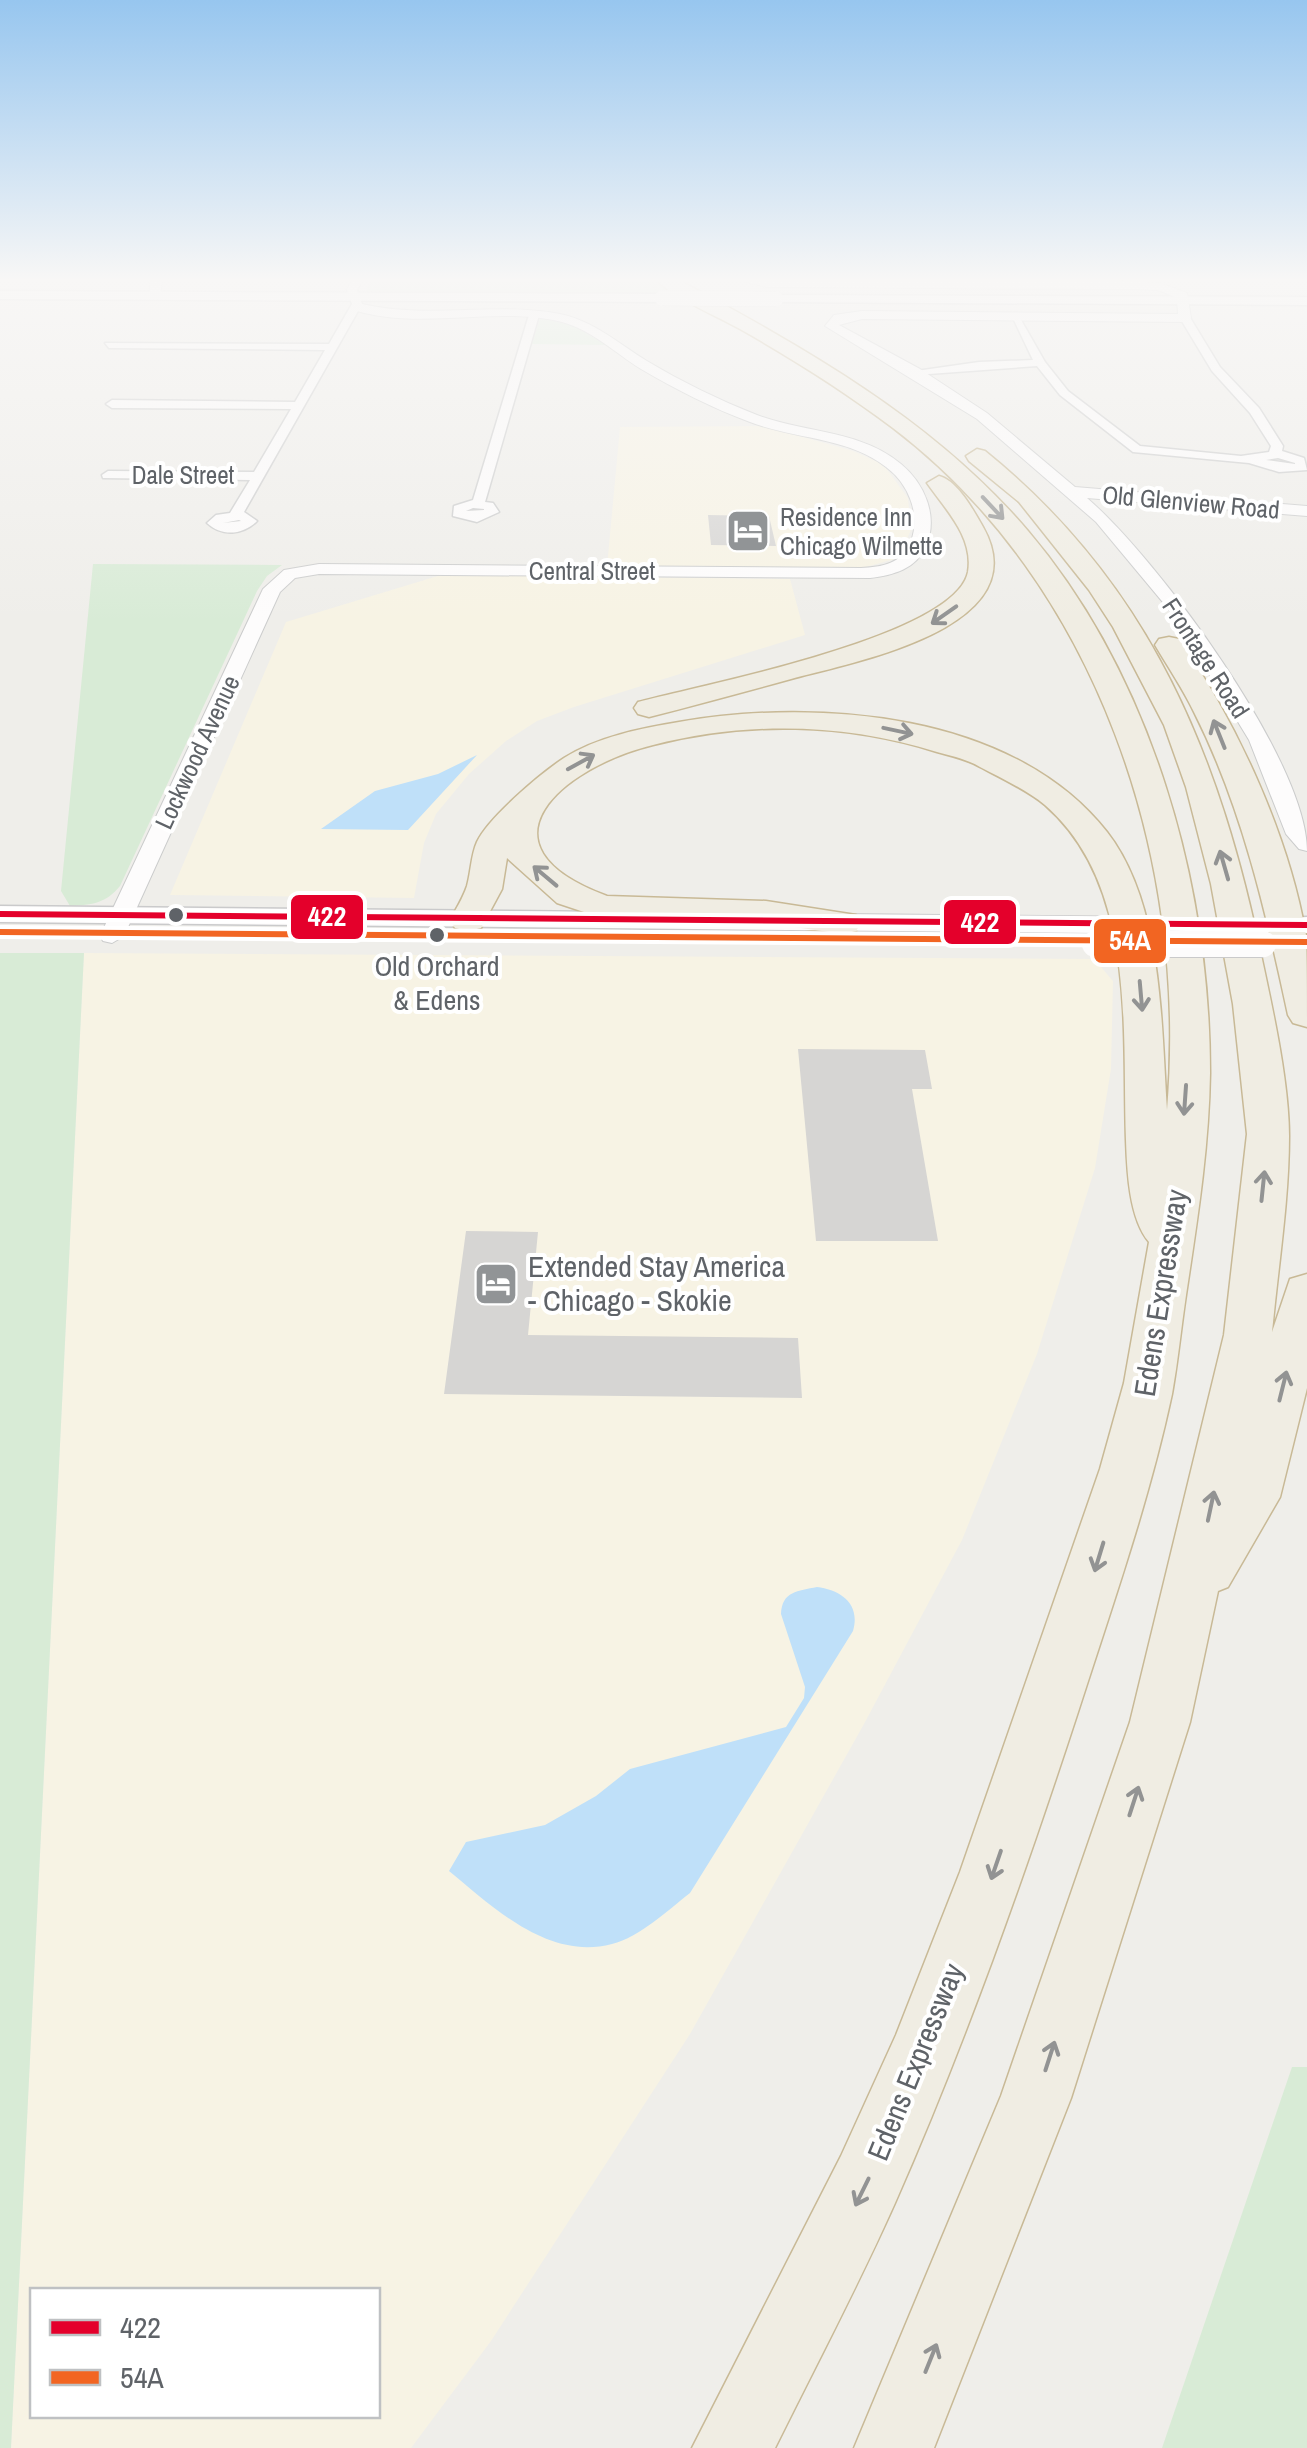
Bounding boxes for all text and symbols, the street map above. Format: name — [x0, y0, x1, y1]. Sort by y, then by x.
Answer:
street label: Dale Street — [132, 458, 235, 492]
street label: Old Glenview Road — [1101, 477, 1281, 527]
one-way arrow — [981, 494, 1005, 520]
place label: Residence Inn Chicago Wilmette — [780, 500, 943, 563]
hotel icon: Residence Inn Chicago Wilmette — [725, 508, 771, 554]
street label: Central Street — [529, 554, 656, 588]
street label: Frontage Road — [1154, 591, 1258, 725]
one-way arrow — [931, 604, 959, 625]
street label: Lockwood Avenue — [147, 670, 247, 834]
one-way arrow — [1208, 720, 1226, 750]
one-way arrow — [882, 722, 914, 741]
one-way arrow — [566, 751, 595, 771]
one-way arrow — [1214, 850, 1232, 881]
one-way arrow — [533, 865, 558, 888]
line badge: 422 — [289, 893, 365, 941]
text: 422 — [308, 897, 346, 935]
line badge: 422 — [942, 898, 1018, 946]
text: 422 — [961, 903, 999, 941]
unlabelled marker — [166, 905, 186, 925]
line badge: 54A — [1092, 917, 1168, 965]
text: 54A — [1109, 921, 1151, 959]
marker: Old Orchard & Edens — [427, 925, 447, 945]
place label: Old Orchard & Edens — [374, 947, 500, 1019]
one-way arrow — [1132, 980, 1151, 1012]
one-way arrow — [1176, 1084, 1195, 1116]
one-way arrow — [1254, 1171, 1273, 1203]
street label: Edens Expressway — [1124, 1186, 1196, 1399]
place label: Extended Stay America - Chicago - Skokie — [528, 1246, 785, 1320]
hotel icon: Extended Stay America - Chicago - Skokie — [473, 1261, 519, 1307]
one-way arrow — [1274, 1371, 1293, 1402]
one-way arrow — [1203, 1491, 1221, 1523]
one-way arrow — [1089, 1540, 1107, 1572]
one-way arrow — [1126, 1786, 1144, 1818]
one-way arrow — [986, 1849, 1004, 1881]
street label: Edens Expressway — [857, 1957, 973, 2166]
one-way arrow — [1043, 2040, 1061, 2072]
one-way arrow — [852, 2176, 871, 2206]
legend — [30, 2288, 380, 2418]
text: 422 — [120, 2307, 161, 2347]
one-way arrow — [924, 2343, 942, 2374]
text: 54A — [120, 2357, 164, 2397]

